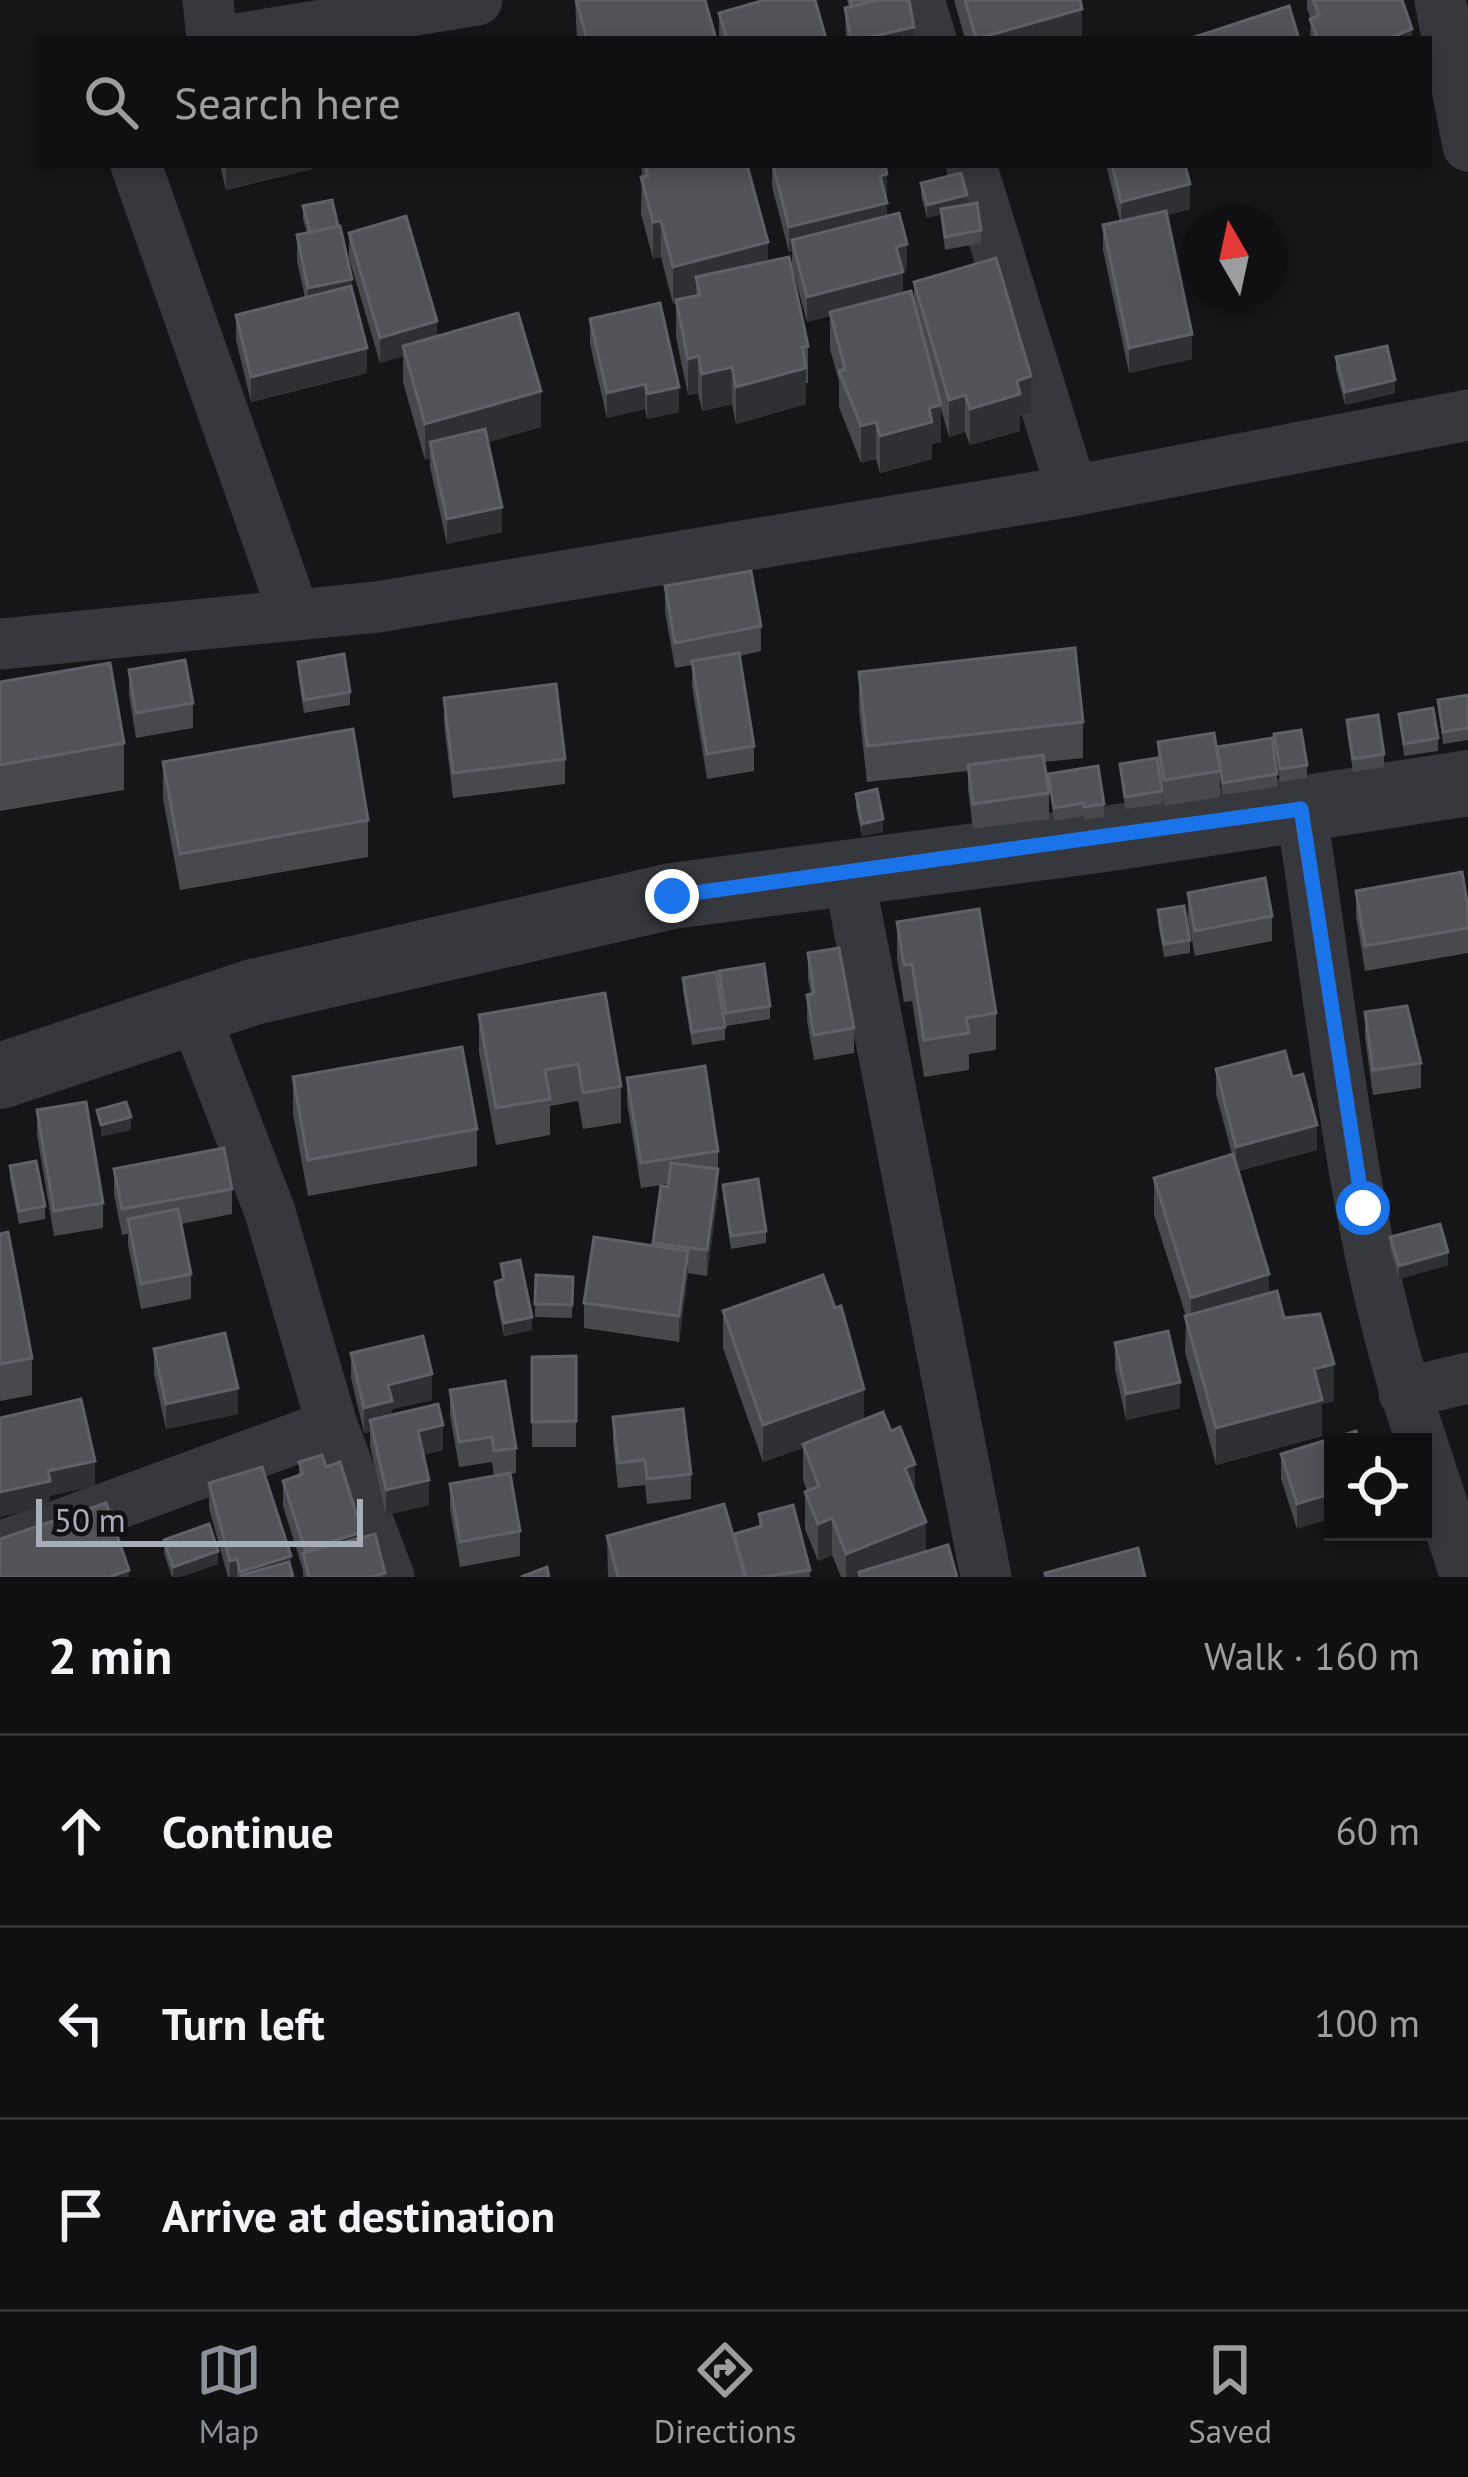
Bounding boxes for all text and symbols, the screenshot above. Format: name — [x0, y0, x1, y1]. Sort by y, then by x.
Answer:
search box — [36, 36, 1432, 168]
icon: search — [78, 69, 144, 135]
text: Search here — [174, 73, 401, 131]
north arrow — [1180, 204, 1288, 312]
route end — [645, 869, 699, 923]
route start — [1336, 1181, 1390, 1235]
map controls — [1324, 1433, 1432, 1541]
button: locate — [1324, 1433, 1432, 1541]
scale bar — [36, 1493, 363, 1546]
text: 50 m — [54, 1498, 126, 1541]
text: 2 min — [48, 1622, 172, 1688]
text: Walk · 160 m — [1204, 1630, 1420, 1681]
icon: ahead — [48, 1798, 114, 1864]
text: Continue — [162, 1802, 334, 1860]
text: 60 m — [1335, 1805, 1420, 1856]
icon: left — [48, 1990, 114, 2056]
text: Turn left — [162, 1994, 325, 2052]
text: 100 m — [1314, 1997, 1420, 2048]
icon: arrive — [48, 2182, 114, 2248]
text: Arrive at destination — [162, 2186, 555, 2244]
tab: Map — [196, 2337, 262, 2452]
tab: Directions — [654, 2337, 796, 2452]
tab: Saved — [1188, 2337, 1272, 2452]

